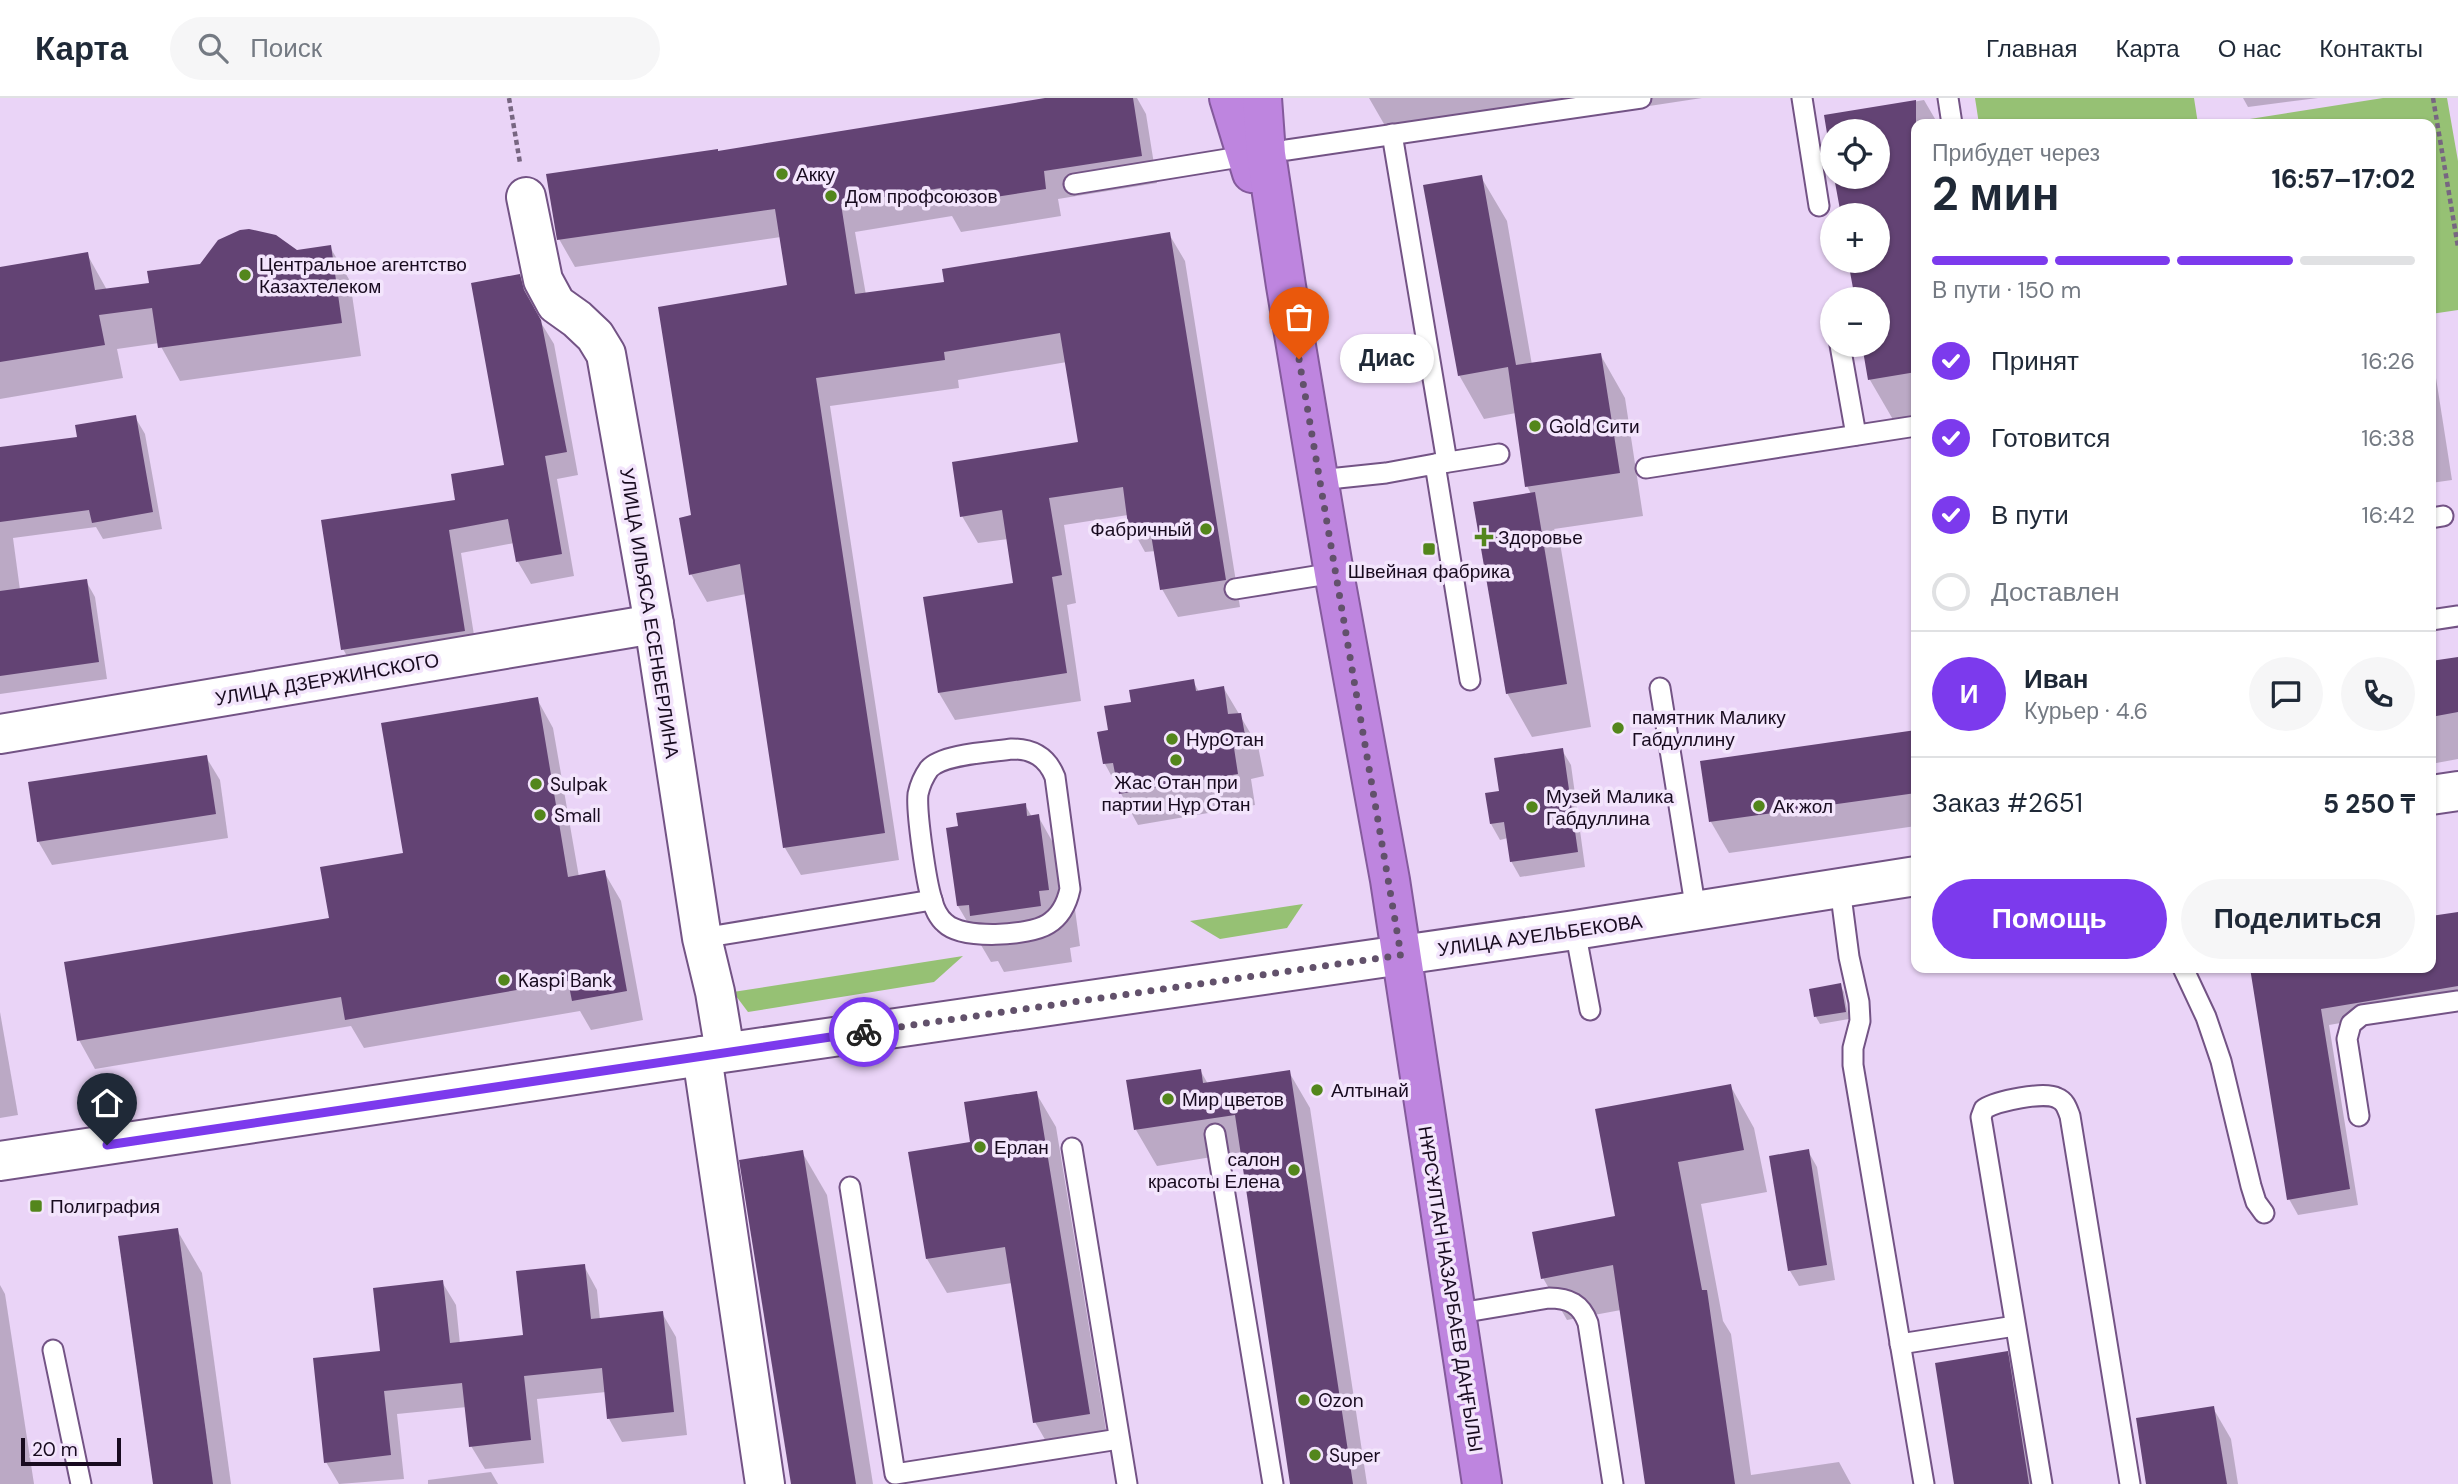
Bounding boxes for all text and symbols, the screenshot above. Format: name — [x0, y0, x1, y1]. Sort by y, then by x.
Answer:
search box — [170, 17, 660, 80]
text: Карта — [35, 27, 128, 70]
icon: search — [194, 29, 232, 67]
text: Поиск — [250, 31, 322, 65]
text: Главная — [1986, 33, 2077, 64]
text: Карта — [2115, 33, 2180, 64]
text: О нас — [2218, 33, 2281, 64]
text: Контакты — [2319, 33, 2423, 64]
map controls — [1820, 119, 1890, 357]
button: locate — [1820, 119, 1890, 189]
text: Прибудет через — [1932, 138, 2100, 168]
place label: Акку — [796, 162, 836, 187]
text: 16:57–17:02 — [2272, 162, 2415, 196]
text: 2 мин — [1932, 164, 2059, 224]
marker: Акку — [774, 166, 790, 182]
place label: Дом профсоюзов — [845, 184, 998, 209]
marker: Дом профсоюзов — [823, 188, 839, 204]
button: + — [1820, 203, 1890, 273]
place label: Центральное агентство Казахтелеком — [259, 252, 467, 299]
marker: Центральное агентство Казахтелеком — [237, 267, 253, 283]
text: В пути · 150 m — [1932, 275, 2081, 305]
pin — [1269, 287, 1329, 359]
button: − — [1820, 287, 1890, 357]
icon: bag — [1280, 298, 1318, 336]
callout: Диас — [1341, 334, 1436, 384]
icon: check — [1932, 342, 1970, 380]
text: Диас — [1359, 343, 1415, 373]
text: Принят — [1991, 344, 2079, 378]
text: 16:26 — [2361, 346, 2415, 376]
place label: Gold Сити — [1549, 414, 1640, 439]
marker: Gold Сити — [1527, 418, 1543, 434]
icon: check — [1932, 419, 1970, 457]
text: Готовится — [1991, 421, 2110, 455]
text: 16:38 — [2361, 423, 2415, 453]
street label: УЛИЦА ИЛЬЯСА ЕСЕНБЕРЛИНА — [614, 466, 685, 760]
icon: check — [1932, 496, 1970, 534]
text: В пути — [1991, 498, 2069, 532]
text: 16:42 — [2362, 500, 2415, 530]
place label: Фабричный — [1090, 517, 1192, 542]
marker: Фабричный — [1198, 521, 1214, 537]
place label: Здоровье — [1498, 525, 1583, 550]
marker: Здоровье — [1476, 529, 1492, 545]
marker: Швейная фабрика — [1421, 541, 1437, 557]
place label: Швейная фабрика — [1348, 559, 1511, 584]
text: Доставлен — [1991, 575, 2120, 609]
street label: УЛИЦА ДЗЕРЖИНСКОГО — [213, 647, 441, 712]
button: chat — [2249, 657, 2323, 731]
button: phone — [2341, 657, 2415, 731]
text: Иван — [2024, 662, 2089, 696]
text: И — [1960, 677, 1978, 711]
text: Курьер · 4.6 — [2024, 696, 2148, 726]
place label: памятник Малику Габдуллину — [1632, 705, 1786, 752]
marker: памятник Малику Габдуллину — [1610, 720, 1626, 736]
place label: НурОтан — [1186, 727, 1264, 752]
marker: НурОтан — [1164, 731, 1180, 747]
marker: Жас Отан при партии Нұр Отан — [1168, 752, 1184, 768]
place label: Жас Отан при партии Нұр Отан — [1101, 770, 1251, 817]
place label: Sulpak — [550, 772, 608, 797]
marker: Sulpak — [528, 776, 544, 792]
place label: Музей Малика Габдуллина — [1546, 784, 1674, 831]
text: Заказ #2651 — [1932, 786, 2083, 820]
text: 5 250 ₸ — [2323, 787, 2415, 821]
place label: Ак жол — [1773, 794, 1833, 819]
marker: Ак жол — [1751, 798, 1767, 814]
marker: Музей Малика Габдуллина — [1524, 799, 1540, 815]
place label: Small — [554, 803, 601, 828]
marker: Small — [532, 807, 548, 823]
button: Помощь — [1932, 879, 2167, 959]
button: Поделиться — [2181, 879, 2415, 959]
street label: УЛИЦА АУЕЛЬБЕКОВА — [1436, 909, 1644, 962]
place label: Kaspi Bank — [518, 968, 613, 993]
marker: Kaspi Bank — [496, 972, 512, 988]
courier — [829, 997, 899, 1067]
icon: bike — [845, 1013, 883, 1051]
pin — [77, 1073, 137, 1145]
place label: Алтынай — [1331, 1078, 1409, 1103]
marker: Алтынай — [1309, 1082, 1325, 1098]
icon: home — [88, 1084, 126, 1122]
place label: Мир цветов — [1182, 1087, 1284, 1112]
marker: Мир цветов — [1160, 1091, 1176, 1107]
street label: НҰРСҰЛТАН НАЗАРБАЕВ ДАҢҒЫЛЫ — [1412, 1124, 1489, 1454]
place label: Ерлан — [994, 1135, 1049, 1160]
marker: Ерлан — [972, 1139, 988, 1155]
place label: салон красоты Елена — [1148, 1147, 1280, 1194]
marker: салон красоты Елена — [1286, 1162, 1302, 1178]
place label: Полиграфия — [50, 1194, 160, 1219]
marker: Полиграфия — [28, 1198, 44, 1214]
place label: Ozon — [1318, 1388, 1364, 1413]
marker: Ozon — [1296, 1392, 1312, 1408]
scale bar — [21, 1435, 121, 1467]
text: 20 m — [32, 1437, 78, 1462]
place label: Super — [1329, 1443, 1381, 1468]
marker: Super — [1307, 1447, 1323, 1463]

